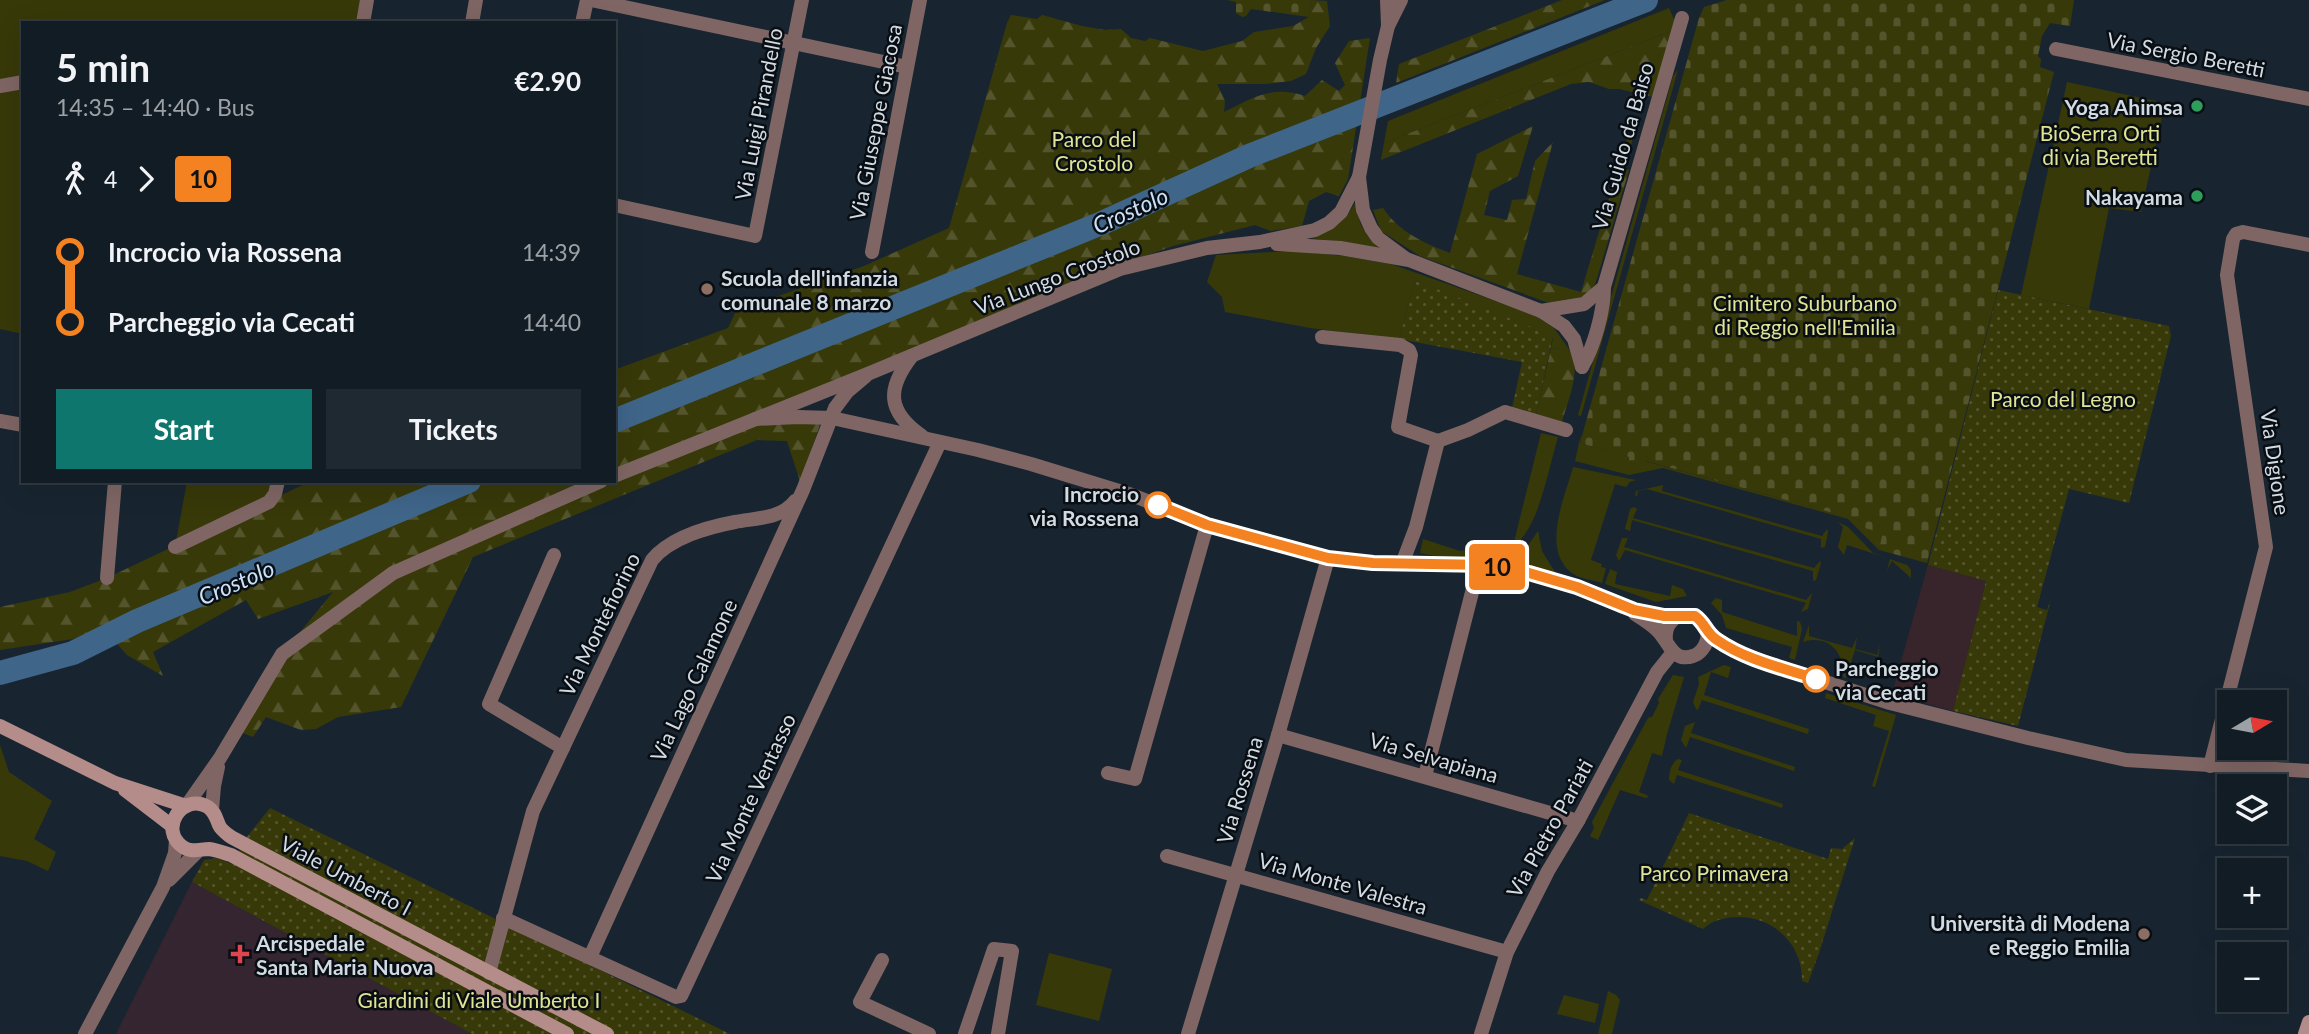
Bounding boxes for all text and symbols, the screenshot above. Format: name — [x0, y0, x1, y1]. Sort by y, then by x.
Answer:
street label: Via Giuseppe Giacosa — [844, 22, 906, 222]
street label: Via Luigi Pirandello — [729, 26, 787, 202]
street label: Via Sergio Beretti — [2105, 26, 2267, 82]
text: 5 min — [56, 44, 150, 90]
street label: Via Guido da Baiso — [1586, 59, 1658, 233]
text: €2.90 — [515, 65, 581, 97]
text: 14:35 – 14:40 · Bus — [56, 93, 255, 121]
place label: Yoga Ahimsa — [2063, 94, 2183, 119]
marker: Yoga Ahimsa — [2189, 98, 2205, 114]
park label: BioSerra Orti di via Beretti — [2040, 120, 2160, 169]
park label: Parco del Crostolo — [1052, 126, 1136, 175]
icon: walk — [56, 160, 94, 198]
icon: forward — [127, 160, 165, 198]
text: 10 — [189, 164, 217, 193]
text: 4 — [104, 165, 117, 193]
water label: Crostolo — [1088, 181, 1172, 239]
place label: Nakayama — [2085, 184, 2183, 209]
marker: Nakayama — [2189, 188, 2205, 204]
street label: Via Lungo Crostolo — [971, 233, 1143, 319]
text: Incrocio via Rossena — [108, 236, 342, 268]
text: 14:39 — [522, 238, 581, 266]
place label: Scuola dell'infanzia comunale 8 marzo — [721, 265, 898, 314]
marker: Scuola dell'infanzia comunale 8 marzo — [699, 281, 715, 297]
park label: Cimitero Suburbano di Reggio nell'Emilia — [1713, 290, 1897, 339]
text: Parcheggio via Cecati — [108, 306, 355, 338]
text: 14:40 — [522, 308, 581, 336]
park label: Parco del Legno — [1990, 386, 2136, 411]
button: Start — [56, 389, 312, 469]
button: Tickets — [326, 389, 581, 469]
street label: Via Digione — [2256, 408, 2296, 516]
place label: Incrocio via Rossena — [1030, 481, 1139, 530]
marker: Incrocio via Rossena — [1145, 492, 1171, 518]
line badge: 10 — [1466, 544, 1528, 590]
street label: Via Montefiorino — [553, 548, 645, 700]
text: 10 — [1483, 552, 1511, 581]
water label: Crostolo — [194, 554, 278, 610]
street label: Via Lago Calamone — [644, 595, 742, 765]
place label: Parcheggio via Cecati — [1835, 655, 1939, 704]
marker: Parcheggio via Cecati — [1803, 666, 1829, 692]
north arrow — [2217, 690, 2287, 760]
map controls — [2217, 690, 2287, 1012]
street label: Via Monte Ventasso — [700, 709, 800, 887]
street label: Via Selvapiana — [1367, 727, 1501, 787]
street label: Via Rossena — [1211, 733, 1267, 847]
street label: Via Pietro Pariati — [1501, 754, 1597, 902]
button: layers — [2217, 774, 2287, 844]
street label: Viale Umberto I — [276, 830, 416, 920]
street label: Via Monte Valestra — [1256, 847, 1430, 919]
button: + — [2217, 858, 2287, 928]
park label: Parco Primavera — [1639, 860, 1789, 885]
place label: Università di Modena e Reggio Emilia — [1930, 910, 2130, 959]
marker: Università di Modena e Reggio Emilia — [2136, 926, 2152, 942]
place label: Arcispedale Santa Maria Nuova — [255, 930, 434, 979]
button: − — [2217, 942, 2287, 1012]
marker: Arcispedale Santa Maria Nuova — [230, 944, 250, 964]
park label: Giardini di Viale Umberto I — [358, 987, 600, 1012]

